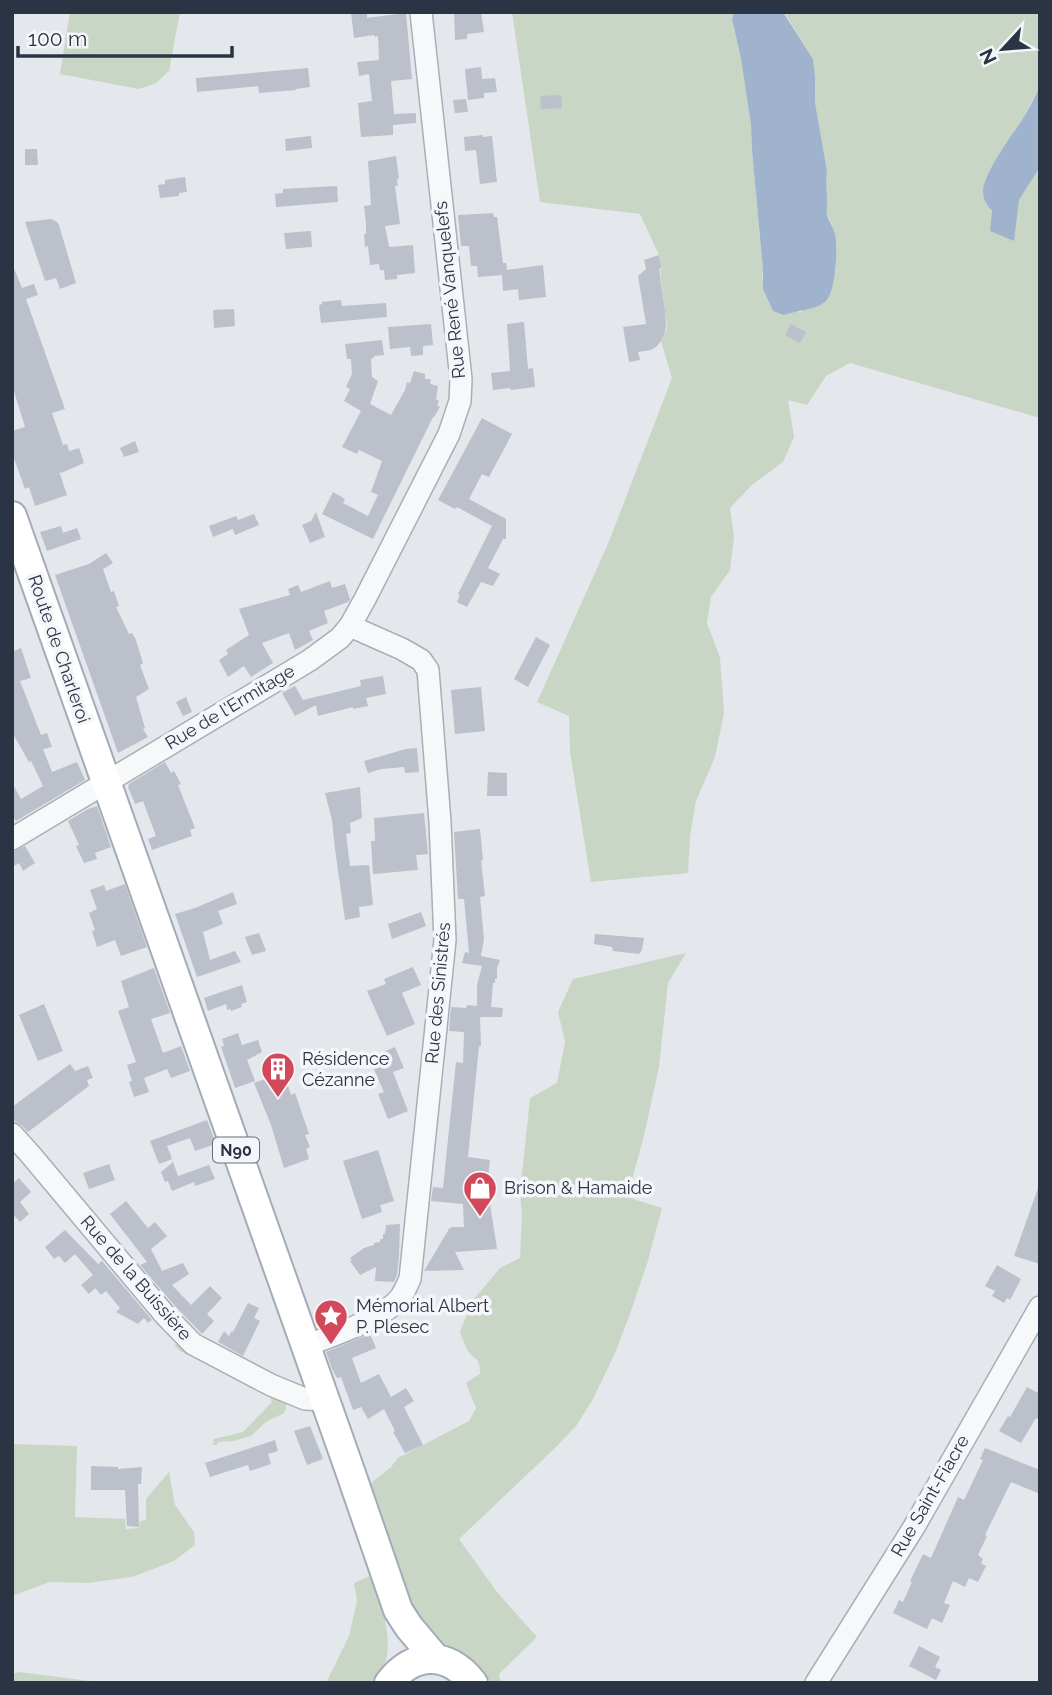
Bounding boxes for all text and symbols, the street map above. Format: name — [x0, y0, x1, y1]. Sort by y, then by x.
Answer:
scale bar — [18, 14, 231, 58]
north arrow — [968, 14, 1038, 84]
text: 100 m — [28, 26, 87, 51]
text: N — [975, 45, 1001, 68]
street label: Rue René Vanquelefs — [430, 200, 469, 380]
street label: Route de Charleroi — [24, 572, 95, 726]
street label: Rue de l'Ermitage — [161, 659, 299, 753]
street label: Rue des Sinistrés — [421, 921, 454, 1065]
place label: Résidence Cézanne — [302, 1048, 390, 1090]
building icon: Résidence Cézanne — [259, 1050, 297, 1099]
road number: N90 — [213, 1138, 259, 1162]
shop icon: Brison & Hamaide — [461, 1169, 499, 1218]
place label: Brison & Hamaide — [504, 1177, 653, 1198]
street label: Rue de la Buissière — [77, 1211, 196, 1345]
place label: Mémorial Albert P. Plesec — [356, 1295, 489, 1337]
place icon: Mémorial Albert P. Plesec — [312, 1297, 350, 1346]
street label: Rue Saint-Fiacre — [886, 1431, 973, 1560]

